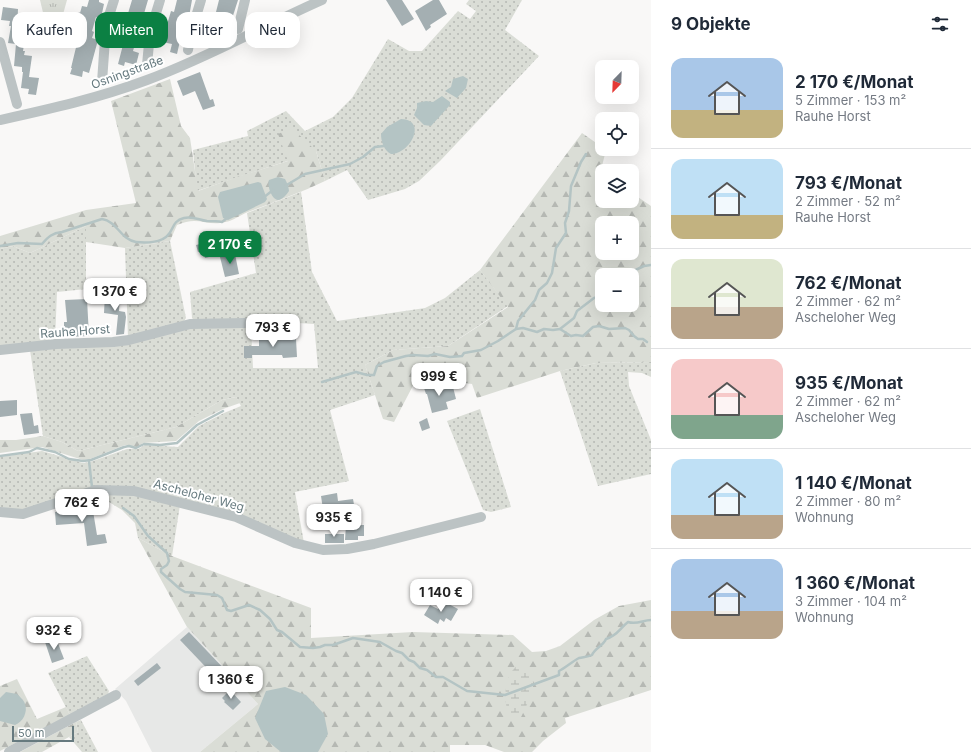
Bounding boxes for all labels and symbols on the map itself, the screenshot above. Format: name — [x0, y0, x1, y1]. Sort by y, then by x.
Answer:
street label: Osningstraße — [89, 52, 165, 92]
north arrow — [595, 60, 639, 104]
pin: 2 170 € — [193, 231, 267, 265]
pin: 1 370 € — [78, 278, 152, 312]
pin: 793 € — [245, 314, 301, 348]
street label: Rauhe Horst — [40, 321, 110, 341]
pin: 999 € — [411, 363, 467, 397]
street label: Ascheloher Weg — [152, 476, 246, 514]
pin: 762 € — [54, 489, 110, 523]
pin: 935 € — [306, 504, 362, 538]
pin: 1 140 € — [404, 579, 478, 613]
pin: 932 € — [26, 617, 82, 651]
pin: 1 360 € — [194, 666, 268, 700]
scale bar — [12, 724, 74, 743]

